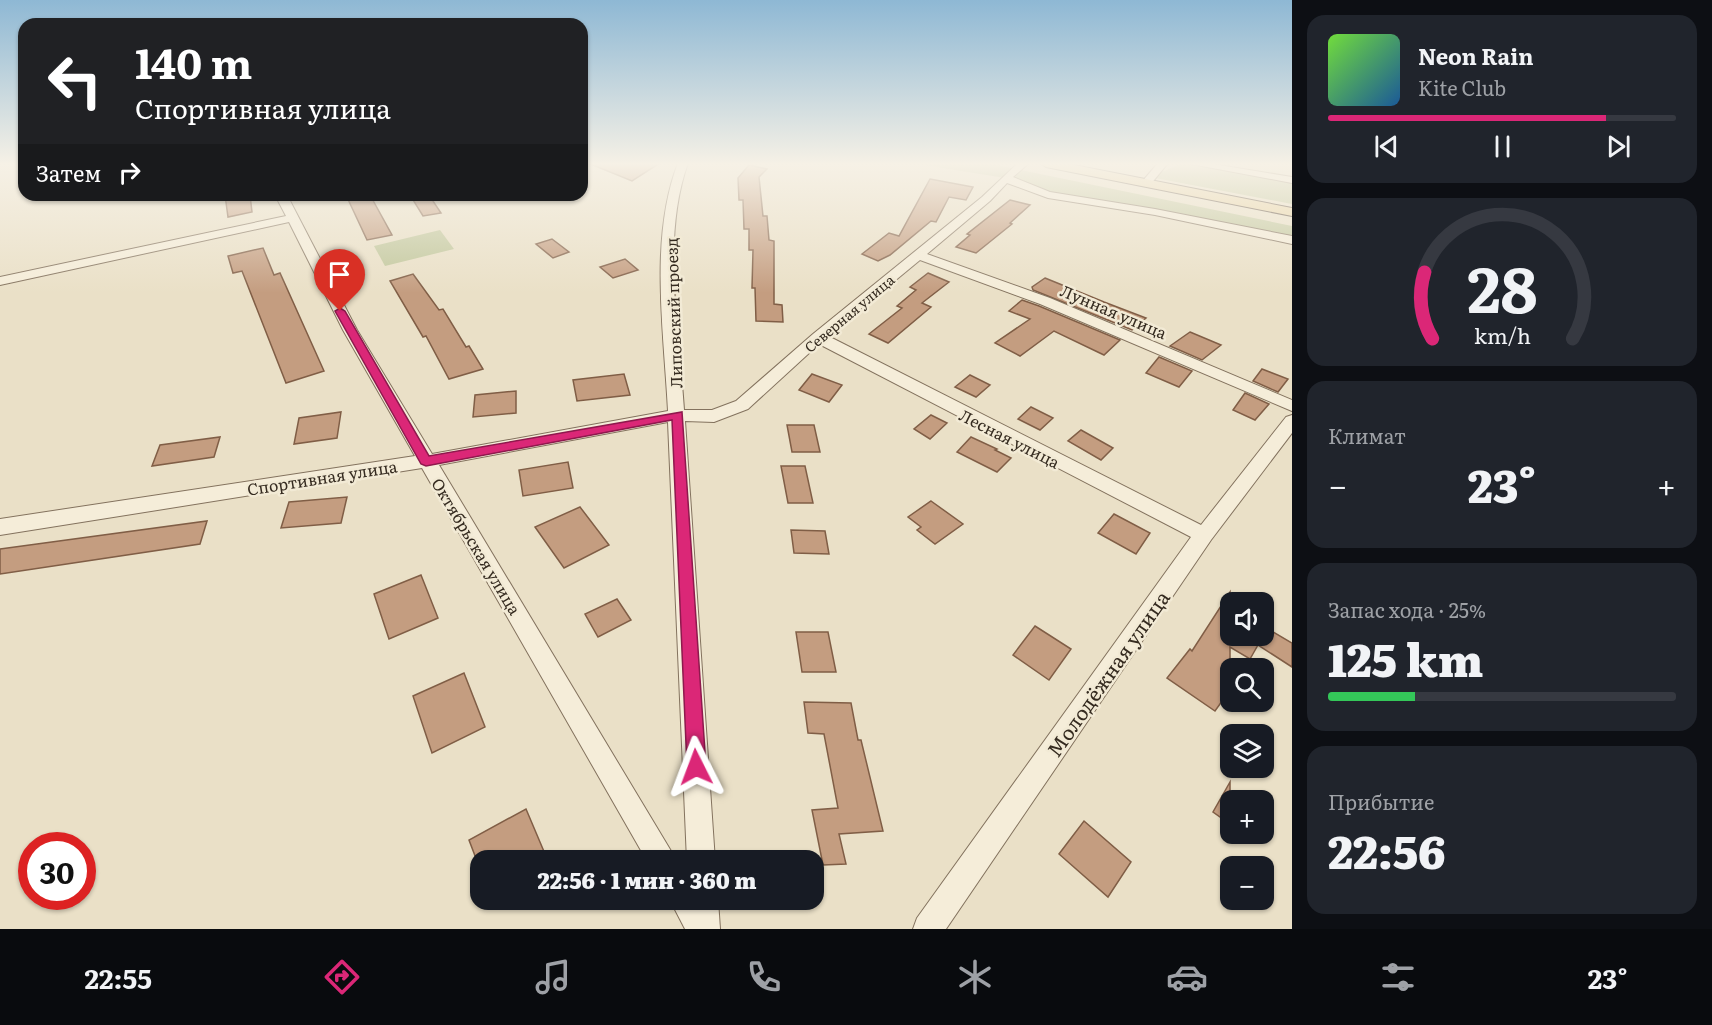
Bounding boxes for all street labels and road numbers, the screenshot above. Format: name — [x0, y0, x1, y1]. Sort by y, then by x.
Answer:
street label: Липовский проезд — [658, 237, 688, 389]
street label: Северная улица — [800, 269, 899, 357]
street label: Лунная улица — [1057, 278, 1171, 344]
street label: Лесная улица — [956, 402, 1065, 474]
street label: Спортивная улица — [245, 453, 399, 501]
street label: Октябрьская улица — [427, 473, 528, 619]
street label: Молодёжная улица — [1038, 584, 1176, 762]

